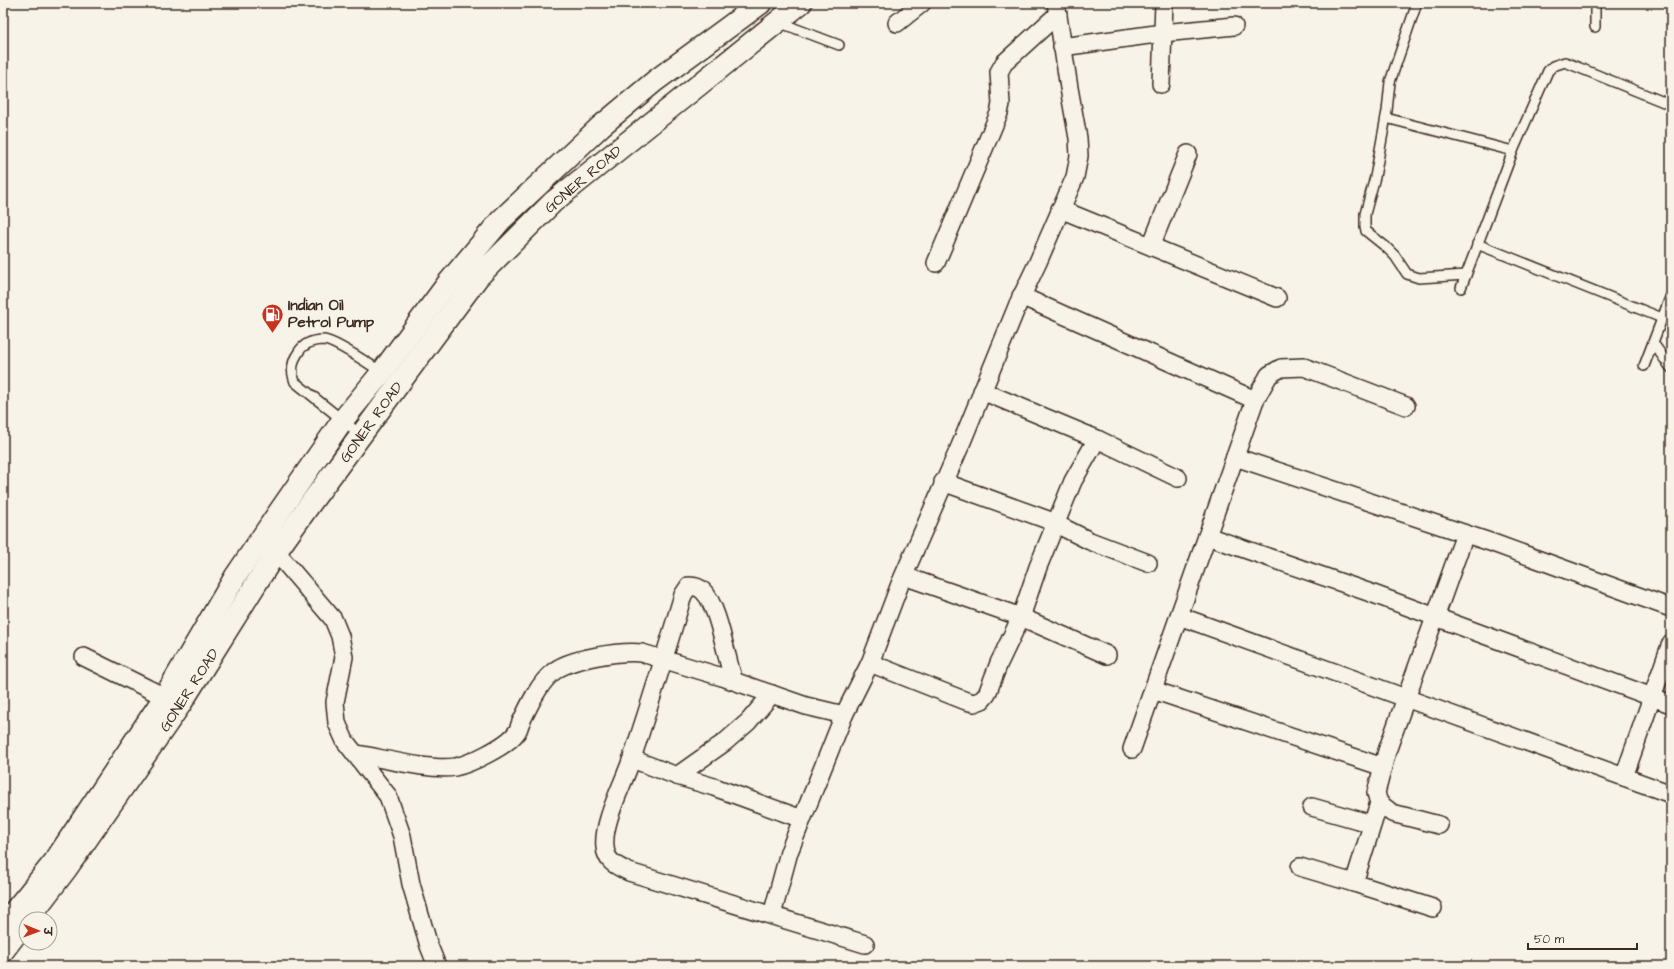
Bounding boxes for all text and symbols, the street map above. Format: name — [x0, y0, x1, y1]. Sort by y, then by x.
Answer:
street label: GONER ROAD — [540, 140, 627, 218]
place label: Indian Oil Petrol Pump — [288, 295, 375, 333]
fuel station icon: Indian Oil Petrol Pump — [259, 301, 285, 334]
street label: GONER ROAD — [335, 377, 408, 467]
street label: GONER ROAD — [155, 644, 224, 736]
north arrow — [18, 911, 58, 951]
scale bar — [1528, 925, 1637, 951]
text: उ — [40, 926, 55, 937]
text: 50 m — [1534, 931, 1565, 948]

